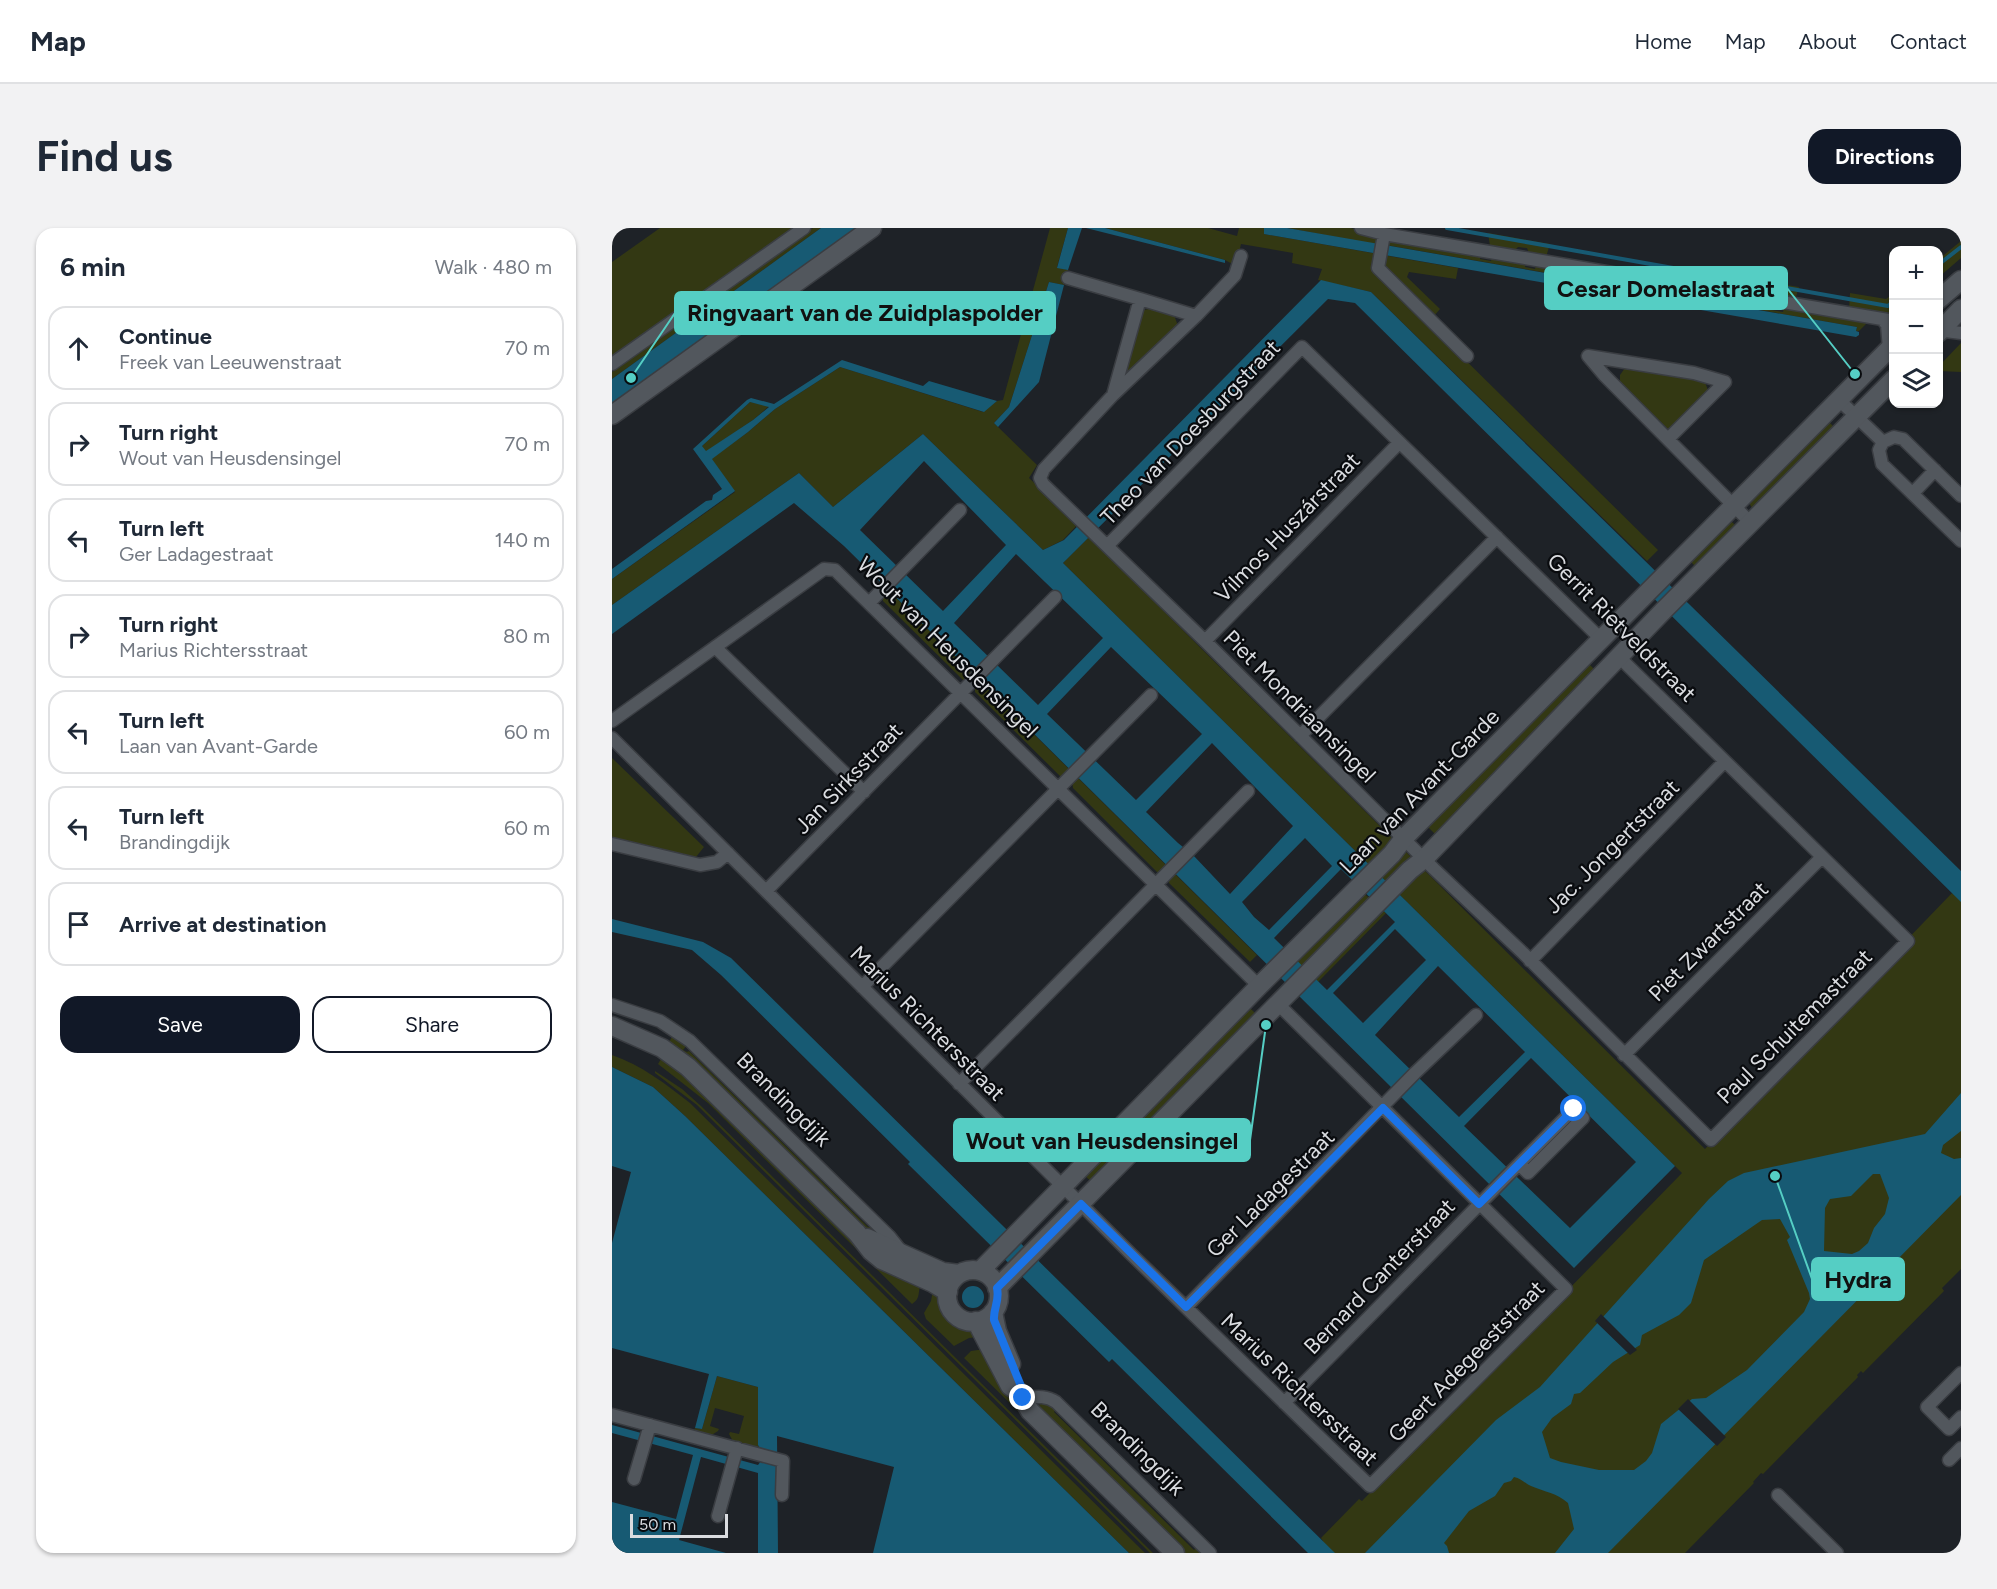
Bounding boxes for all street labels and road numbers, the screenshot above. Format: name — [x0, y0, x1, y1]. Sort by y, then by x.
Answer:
street label: Theo van Doesburgstraat — [1095, 334, 1286, 531]
street label: Vilmos Huszárstraat — [1209, 447, 1366, 608]
street label: Gerrit Rietveldstraat — [1542, 547, 1702, 707]
street label: Wout van Heusdensingel — [852, 551, 1044, 743]
street label: Piet Mondriaansingel — [1218, 624, 1382, 788]
street label: Laan van Avant-Garde — [1334, 703, 1505, 879]
street label: Jan Sirksstraat — [789, 717, 908, 840]
street label: Jac. Jongertstraat — [1540, 774, 1685, 919]
street label: Piet Zwartstraat — [1643, 876, 1774, 1007]
street label: Marius Richtersstraat — [845, 940, 1011, 1106]
street label: Paul Schuitemastraat — [1711, 943, 1878, 1110]
street label: Brandingdijk — [731, 1047, 837, 1152]
street label: Ger Ladagestraat — [1201, 1124, 1340, 1263]
street label: Bernard Canterstraat — [1298, 1193, 1461, 1360]
street label: Geert Adegeeststraat — [1382, 1275, 1550, 1448]
street label: Marius Richtersstraat — [1215, 1307, 1384, 1471]
street label: Brandingdijk — [1085, 1396, 1191, 1501]

